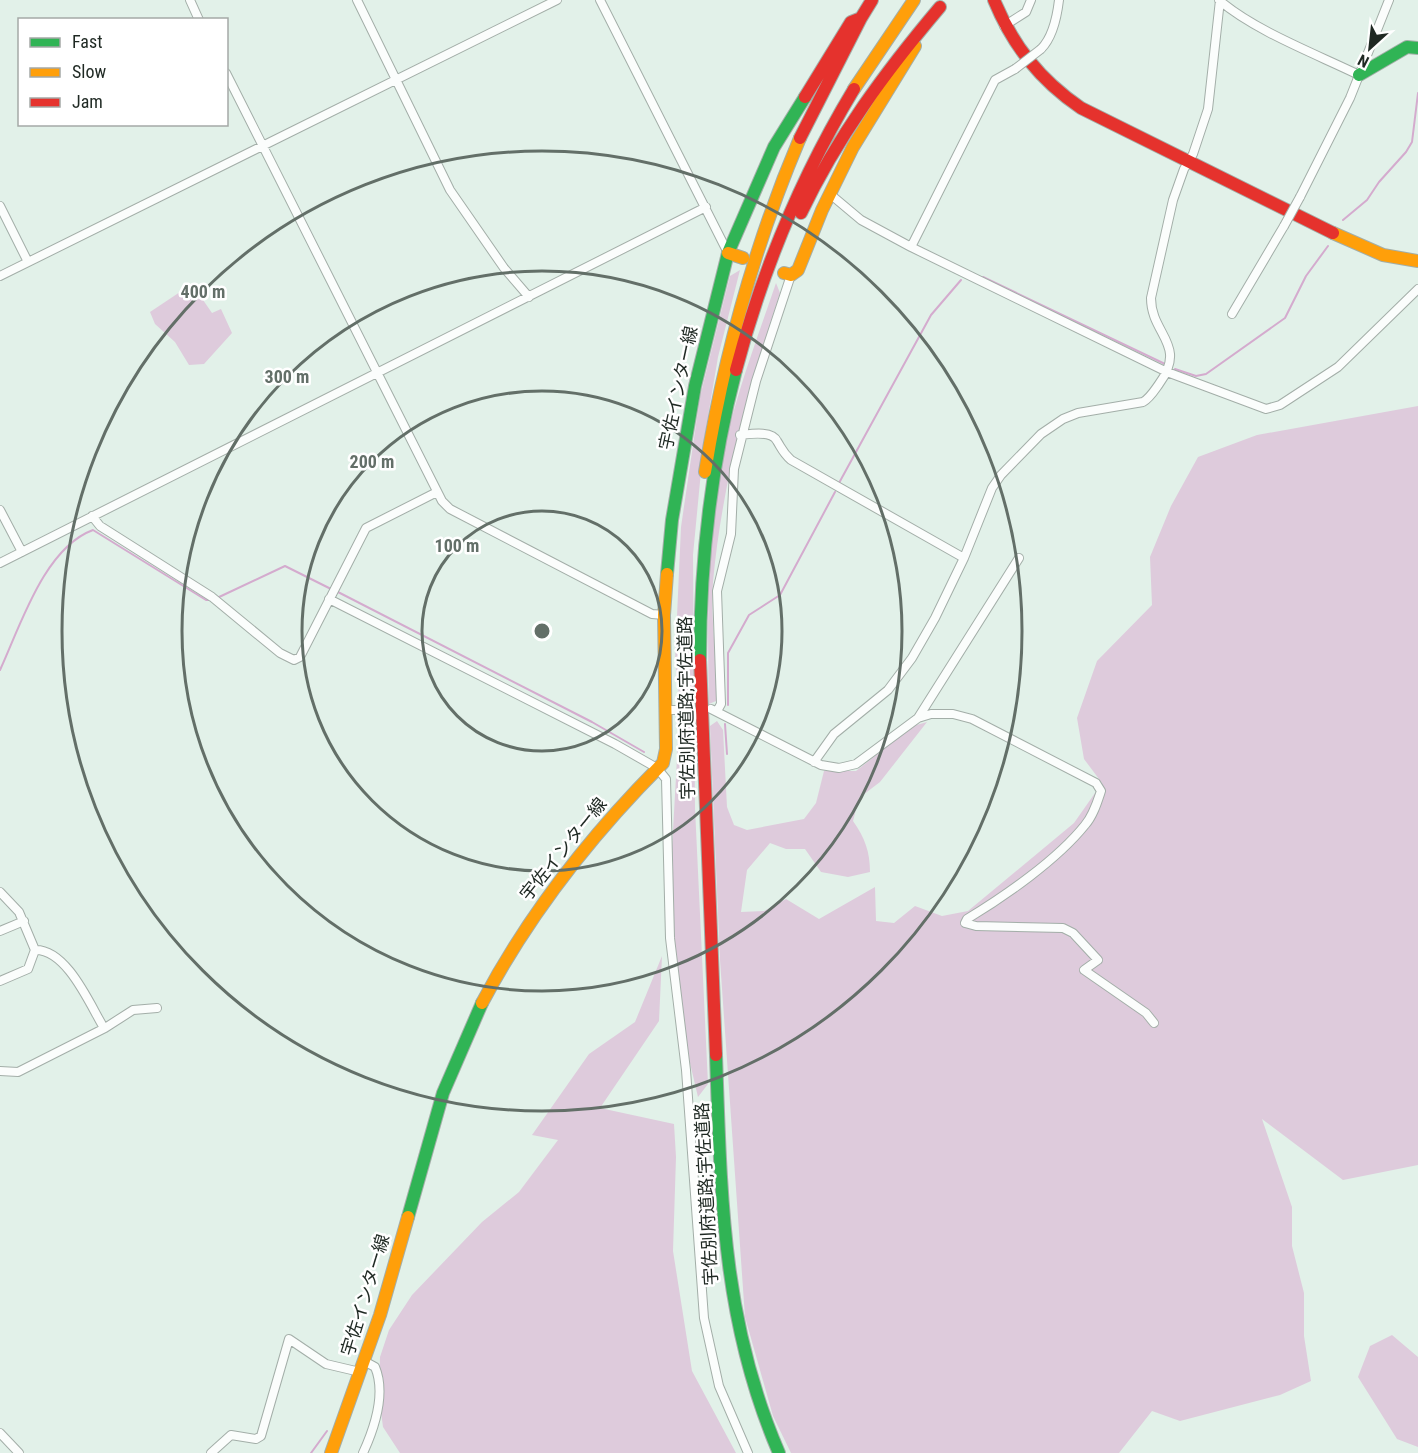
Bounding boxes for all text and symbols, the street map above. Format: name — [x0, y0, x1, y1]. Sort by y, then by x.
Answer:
legend — [18, 18, 228, 126]
north arrow — [1340, 18, 1400, 78]
text: Fast — [72, 31, 103, 52]
text: N — [1355, 50, 1372, 72]
text: Slow — [72, 61, 107, 82]
text: Jam — [72, 91, 103, 112]
text: 400 m — [181, 281, 225, 302]
street label: 宇佐インター線 — [655, 324, 701, 452]
text: 300 m — [265, 366, 309, 387]
text: 200 m — [350, 451, 394, 472]
text: 100 m — [435, 535, 479, 556]
street label: 宇佐別府道路;宇佐道路 — [674, 616, 698, 800]
centre of rings — [532, 621, 552, 641]
street label: 宇佐インター線 — [515, 793, 611, 905]
street label: 宇佐別府道路;宇佐道路 — [691, 1102, 721, 1286]
street label: 宇佐インター線 — [337, 1232, 393, 1358]

